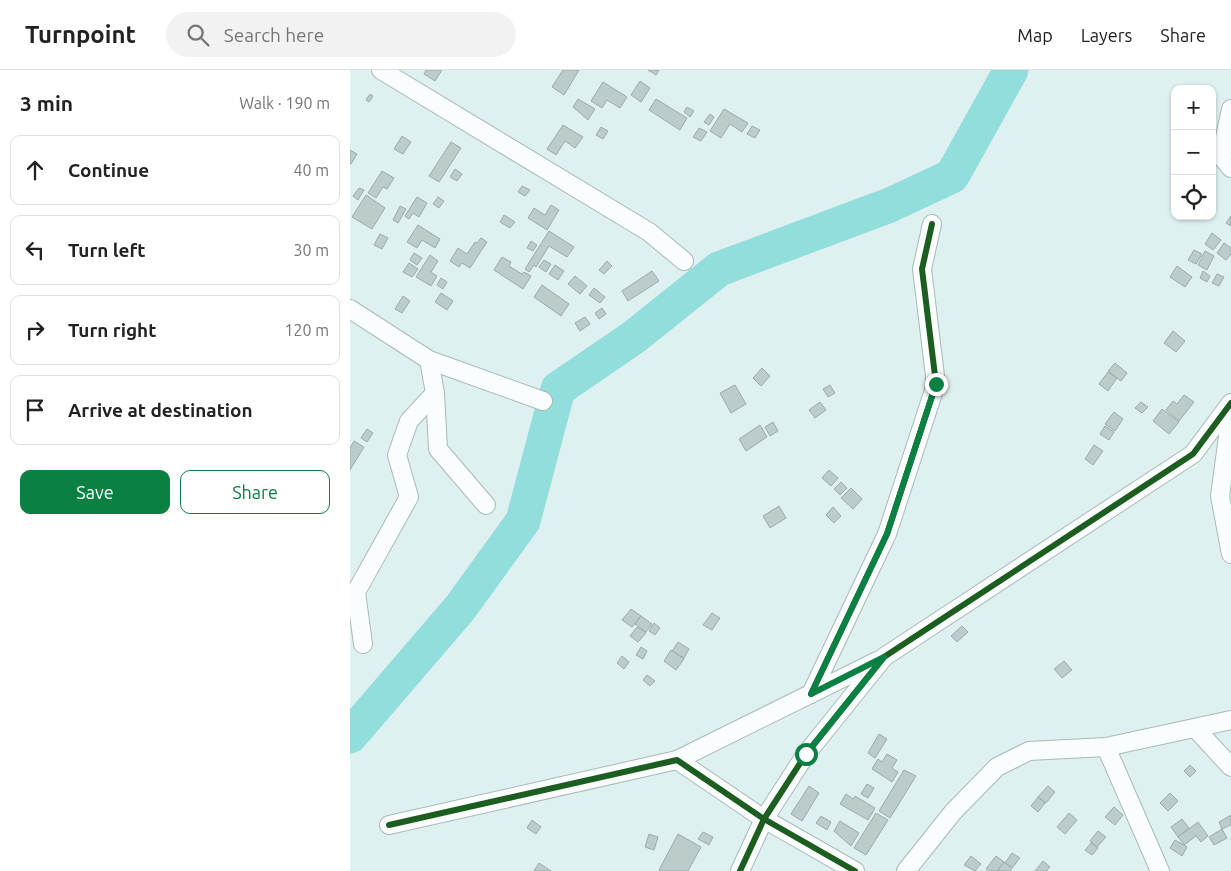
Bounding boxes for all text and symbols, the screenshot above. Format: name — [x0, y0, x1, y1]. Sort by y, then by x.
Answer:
search box — [166, 12, 516, 57]
text: Turnpoint — [25, 21, 136, 48]
icon: search — [184, 21, 212, 49]
text: Search here — [224, 24, 324, 46]
text: Map — [1017, 25, 1053, 45]
text: Layers — [1081, 25, 1132, 45]
text: Share — [1160, 25, 1206, 45]
map controls — [1171, 85, 1216, 220]
button: + — [1171, 85, 1216, 130]
text: 3 min — [20, 91, 73, 115]
text: Walk · 190 m — [239, 94, 330, 112]
button: − — [1171, 130, 1216, 175]
icon: ahead — [21, 156, 49, 184]
text: Continue — [68, 159, 149, 181]
text: 40 m — [293, 161, 329, 179]
button: locate — [1171, 175, 1216, 220]
icon: left — [21, 236, 49, 264]
text: Turn left — [68, 239, 146, 261]
text: 30 m — [293, 241, 329, 259]
icon: right — [21, 316, 49, 344]
text: Turn right — [68, 319, 156, 341]
text: 120 m — [284, 321, 329, 339]
route end — [925, 373, 948, 396]
icon: arrive — [21, 396, 49, 424]
text: Arrive at destination — [68, 399, 253, 421]
button: Save — [20, 470, 170, 514]
button: Share — [180, 470, 330, 514]
route start — [795, 743, 818, 766]

